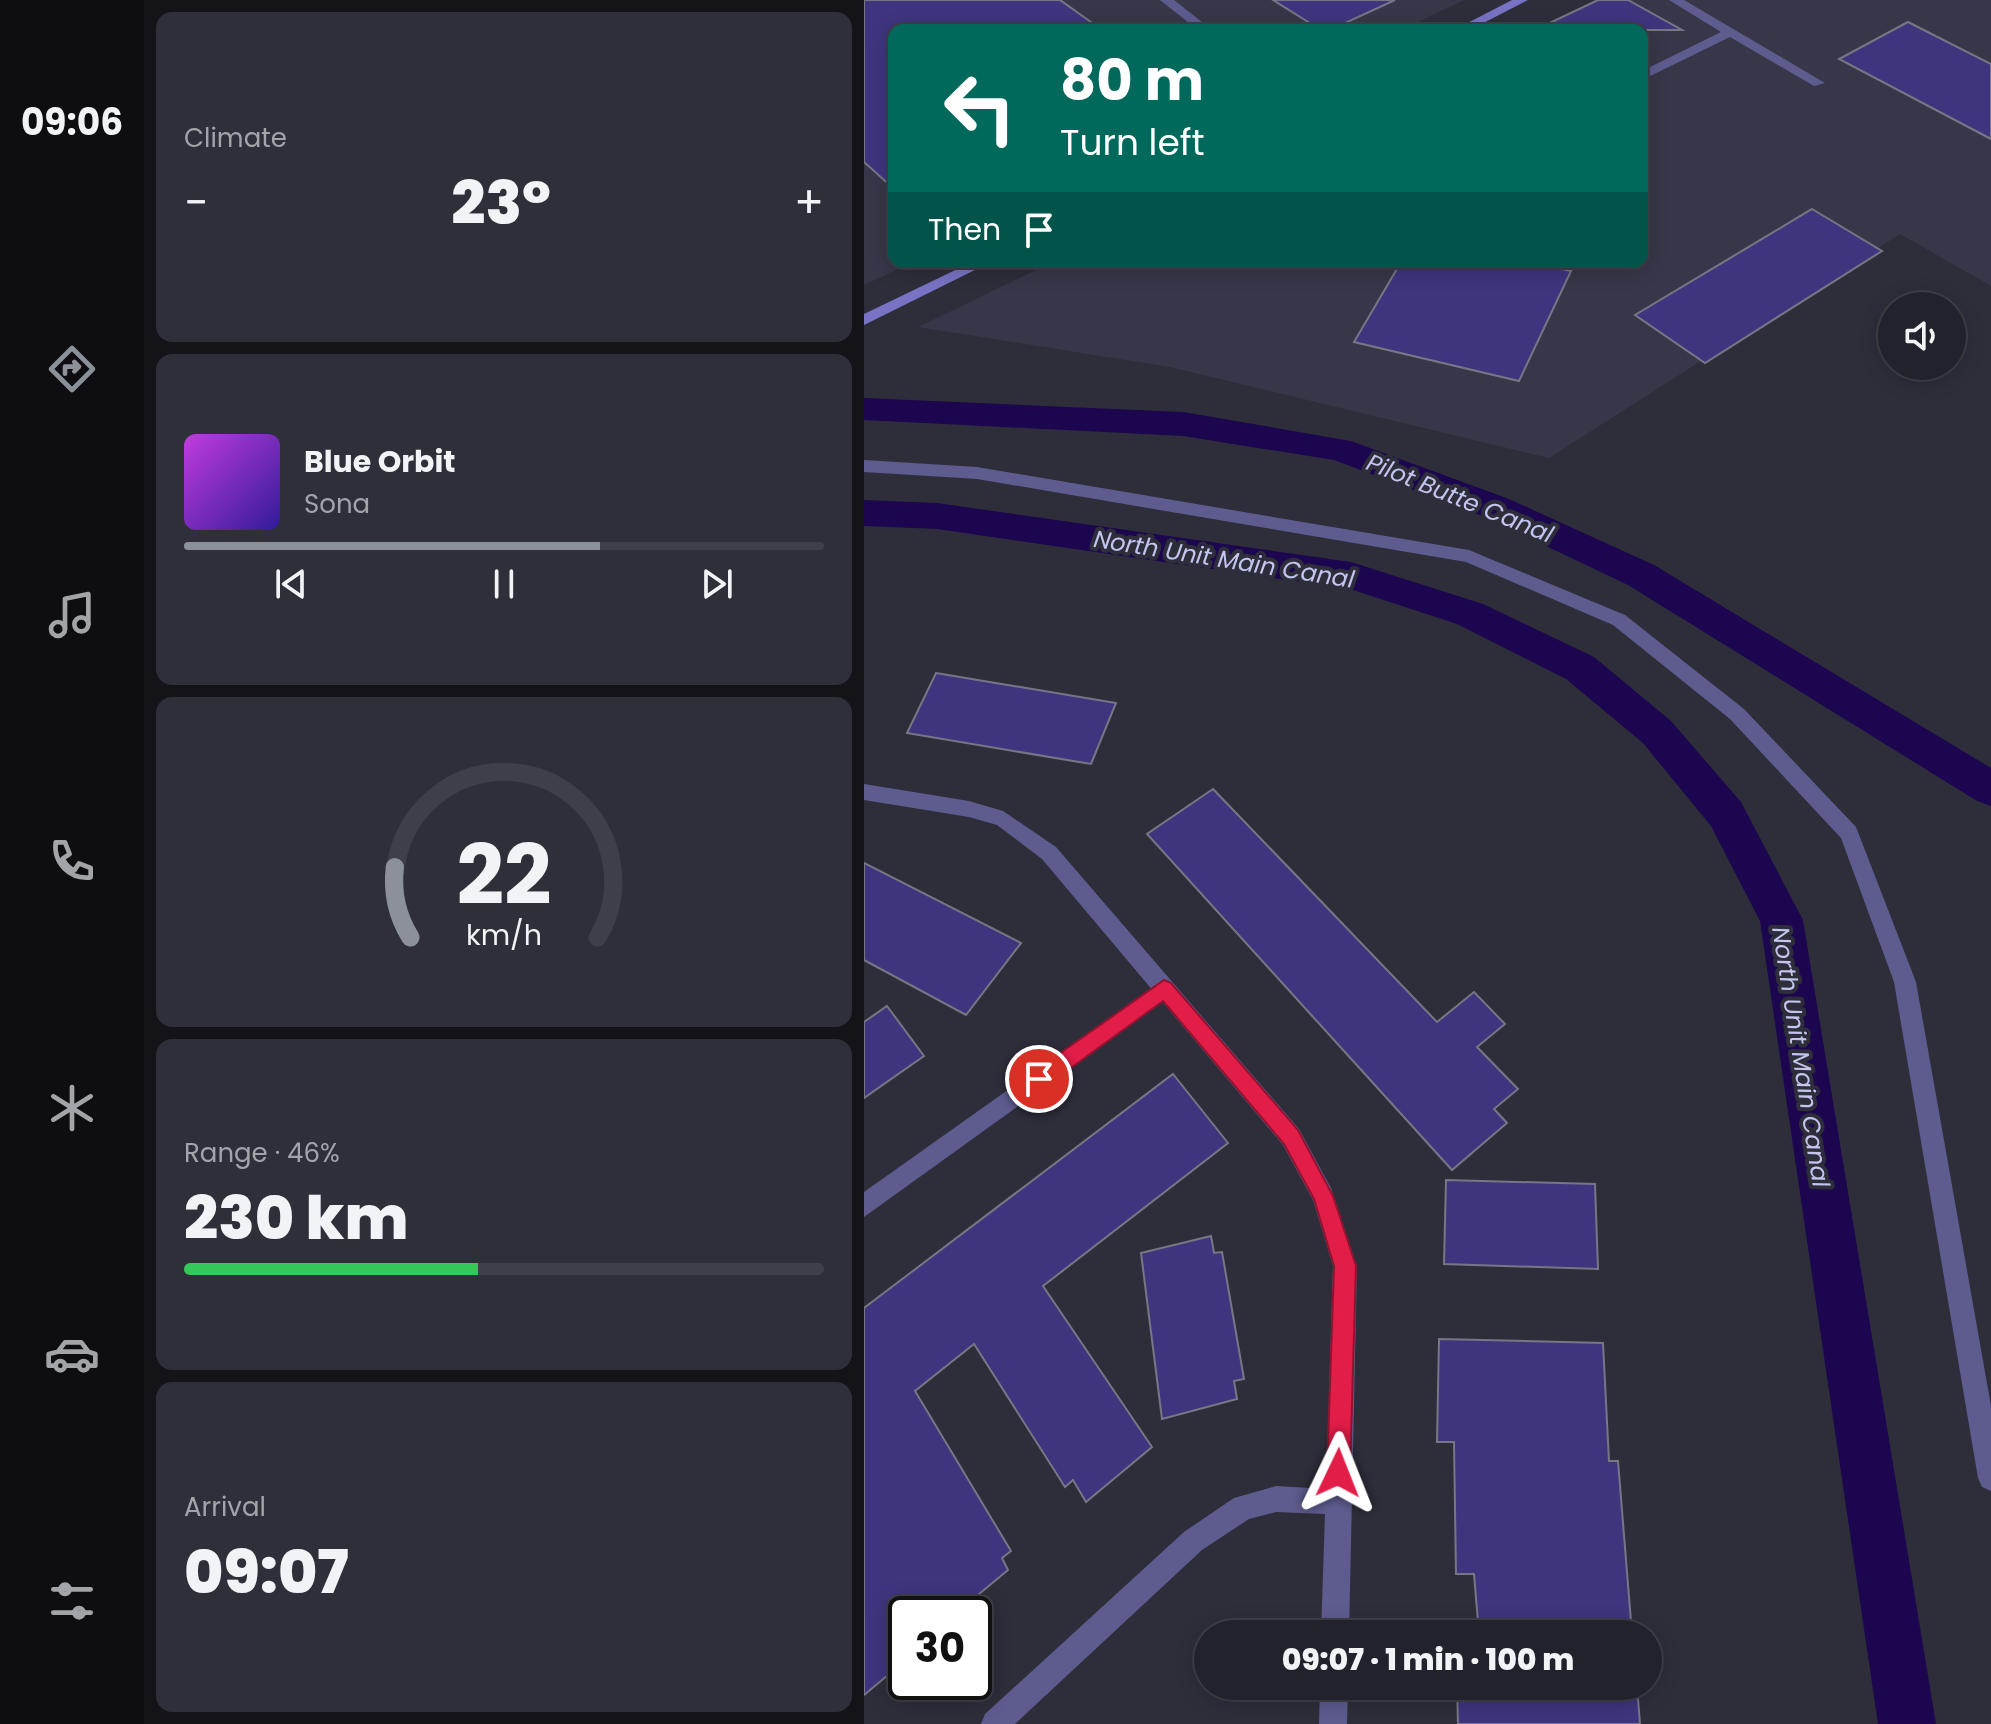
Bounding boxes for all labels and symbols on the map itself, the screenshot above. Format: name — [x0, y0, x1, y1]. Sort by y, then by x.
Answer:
water label: Pilot Butte Canal — [1362, 445, 1558, 551]
water label: North Unit Main Canal — [1091, 522, 1357, 596]
water label: North Unit Main Canal — [1764, 924, 1838, 1190]
pin — [1005, 1045, 1073, 1113]
position arrow — [1296, 1431, 1380, 1515]
speed limit sign: 30 — [888, 1596, 992, 1700]

